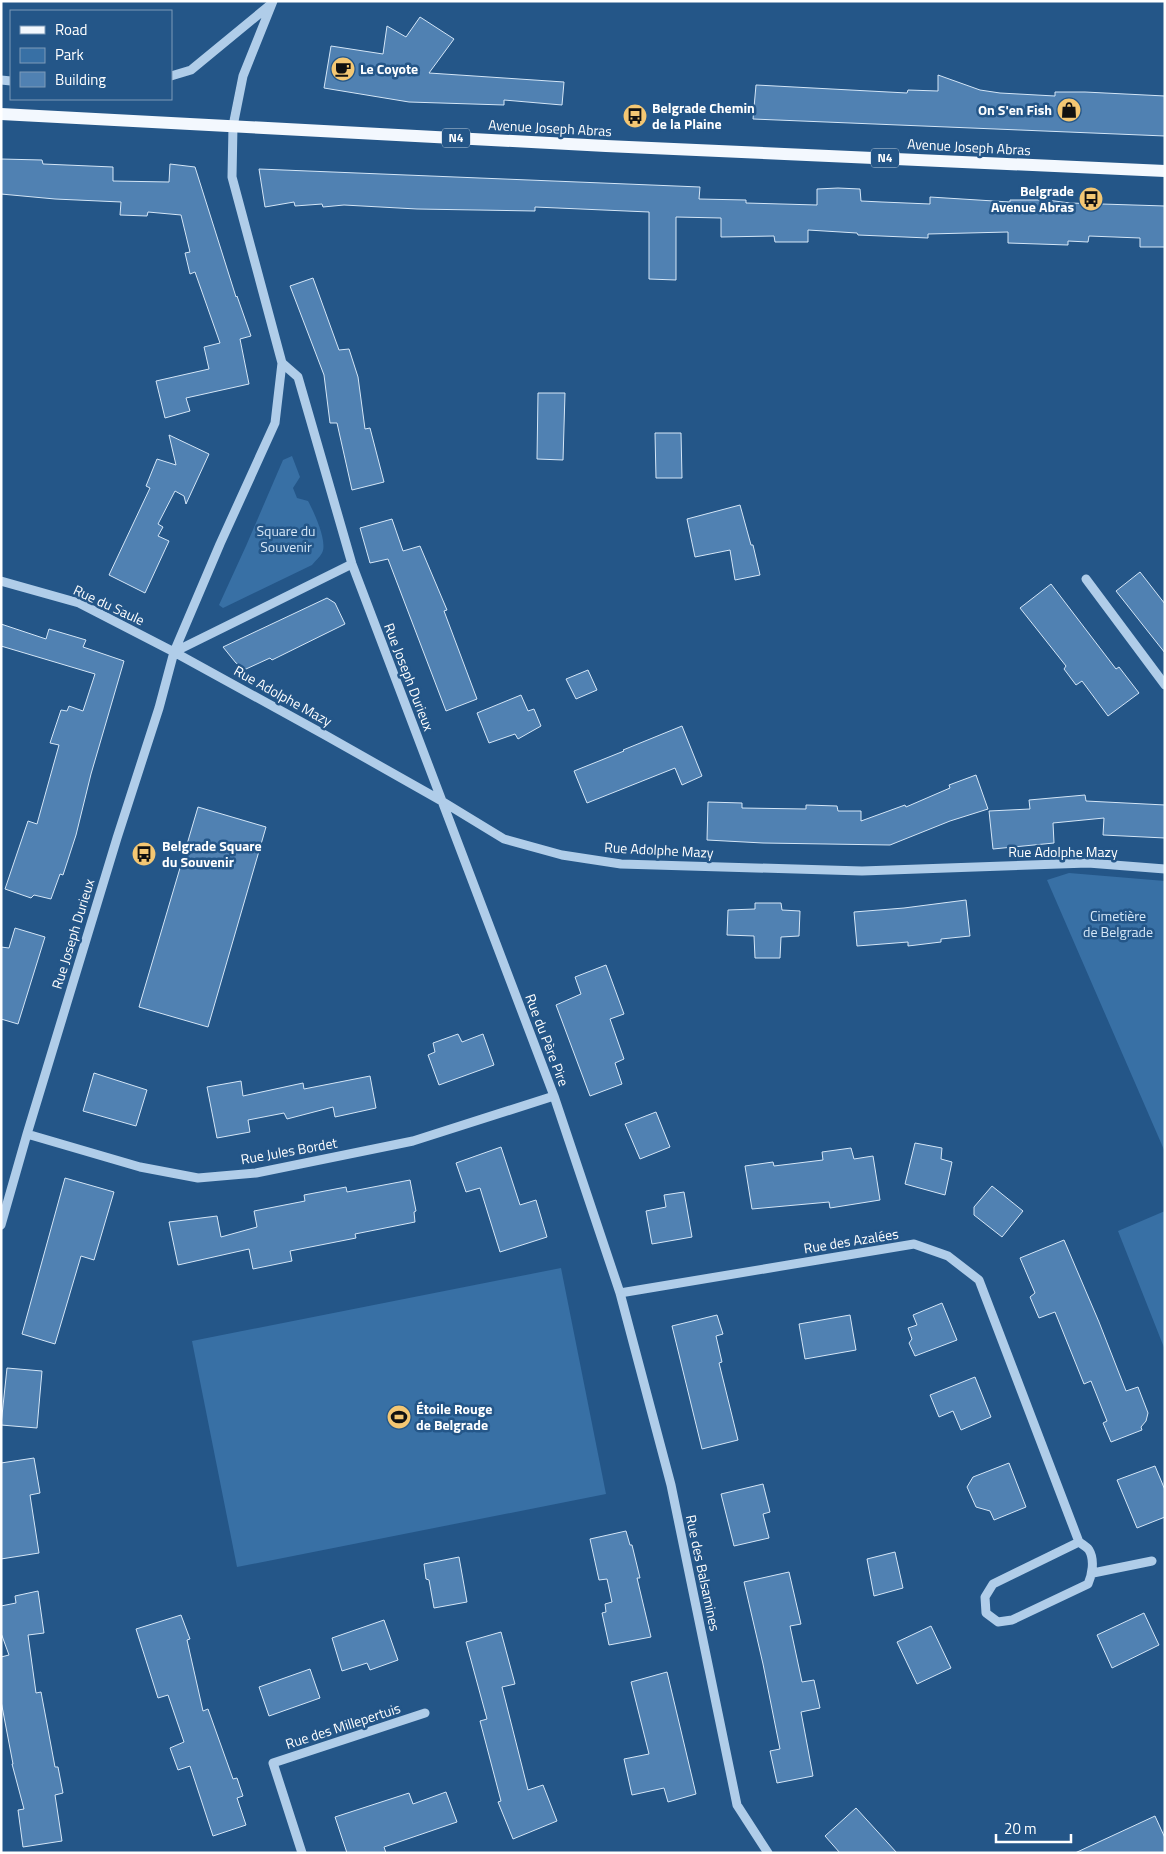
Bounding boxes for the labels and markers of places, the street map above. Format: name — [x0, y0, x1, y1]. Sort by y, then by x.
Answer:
cafe icon: Le Coyote — [330, 56, 356, 82]
place label: Le Coyote — [360, 58, 418, 79]
place label: Belgrade Chemin de la Plaine — [652, 97, 755, 134]
shop icon: On S'en Fish — [1056, 97, 1082, 123]
place label: On S'en Fish — [978, 99, 1052, 120]
bus stop icon: Belgrade Chemin de la Plaine — [622, 103, 648, 129]
place label: Belgrade Avenue Abras — [991, 180, 1074, 217]
bus stop icon: Belgrade Avenue Abras — [1078, 186, 1104, 212]
place label: Belgrade Square du Souvenir — [162, 835, 262, 872]
bus stop icon: Belgrade Square du Souvenir — [131, 841, 157, 867]
place label: Étoile Rouge de Belgrade — [416, 1398, 492, 1435]
sports icon: Étoile Rouge de Belgrade — [386, 1404, 412, 1430]

